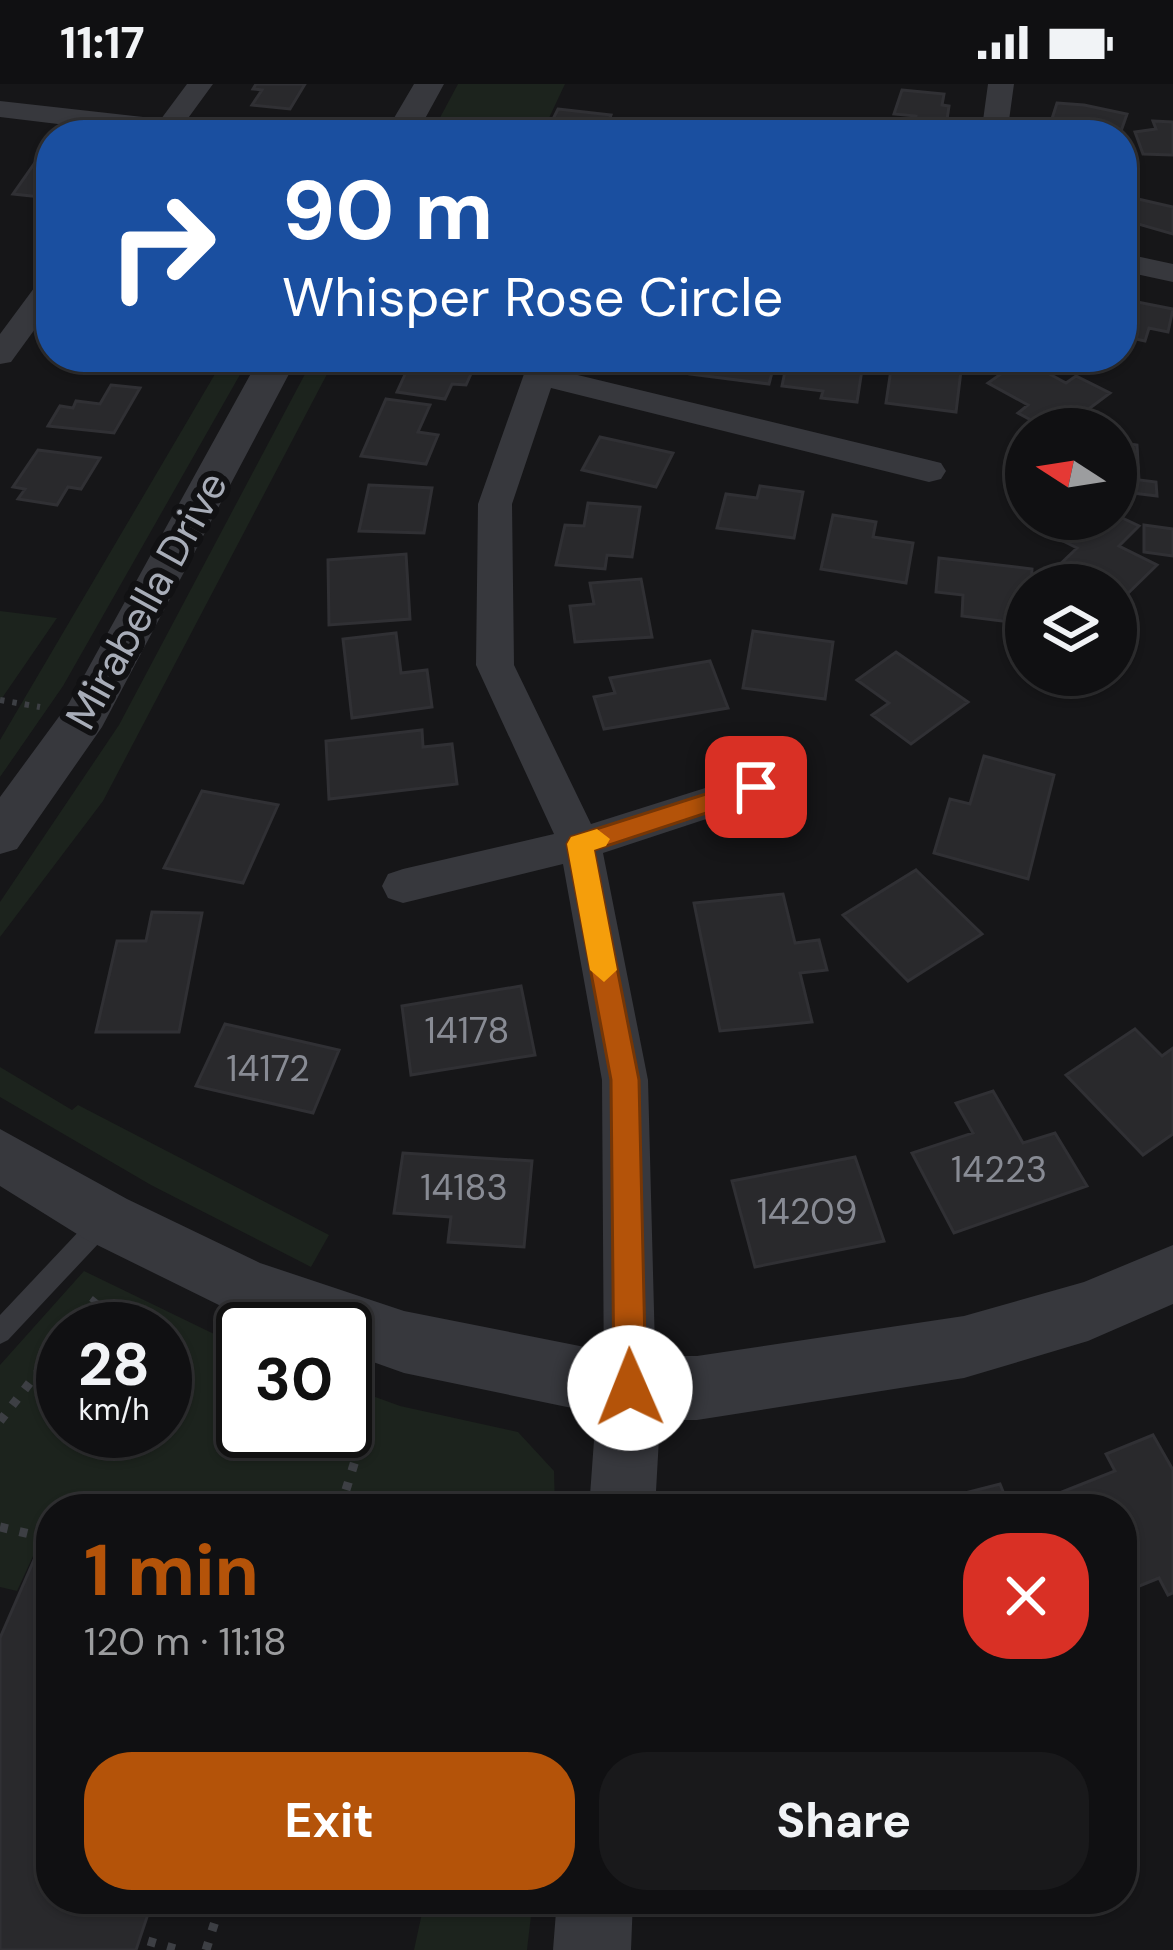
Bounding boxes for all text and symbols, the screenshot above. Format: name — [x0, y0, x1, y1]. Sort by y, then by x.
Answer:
text: 11:17 — [60, 13, 145, 72]
text: 90 m — [282, 156, 493, 265]
icon: right — [84, 168, 240, 324]
text: Whisper Rose Circle — [282, 262, 783, 333]
north arrow — [1005, 408, 1137, 540]
map controls — [1005, 408, 1137, 696]
street label: Mirabella Drive — [53, 462, 240, 739]
button: layers — [1005, 564, 1137, 696]
pin — [705, 736, 807, 838]
icon: arrive — [723, 754, 789, 820]
house number: 14178 — [425, 1007, 509, 1054]
house number: 14172 — [226, 1045, 310, 1092]
house number: 14223 — [951, 1146, 1047, 1193]
house number: 14183 — [420, 1164, 508, 1211]
house number: 14209 — [757, 1188, 857, 1235]
speed limit sign: 30 — [216, 1302, 372, 1458]
text: 28 — [78, 1325, 150, 1404]
position arrow — [567, 1325, 693, 1451]
text: km/h — [79, 1390, 149, 1429]
text: 1 min — [84, 1524, 259, 1617]
button: close — [963, 1533, 1089, 1659]
text: 120 m · 11:18 — [84, 1616, 287, 1667]
button: Exit — [84, 1752, 575, 1890]
button: Share — [599, 1752, 1089, 1890]

